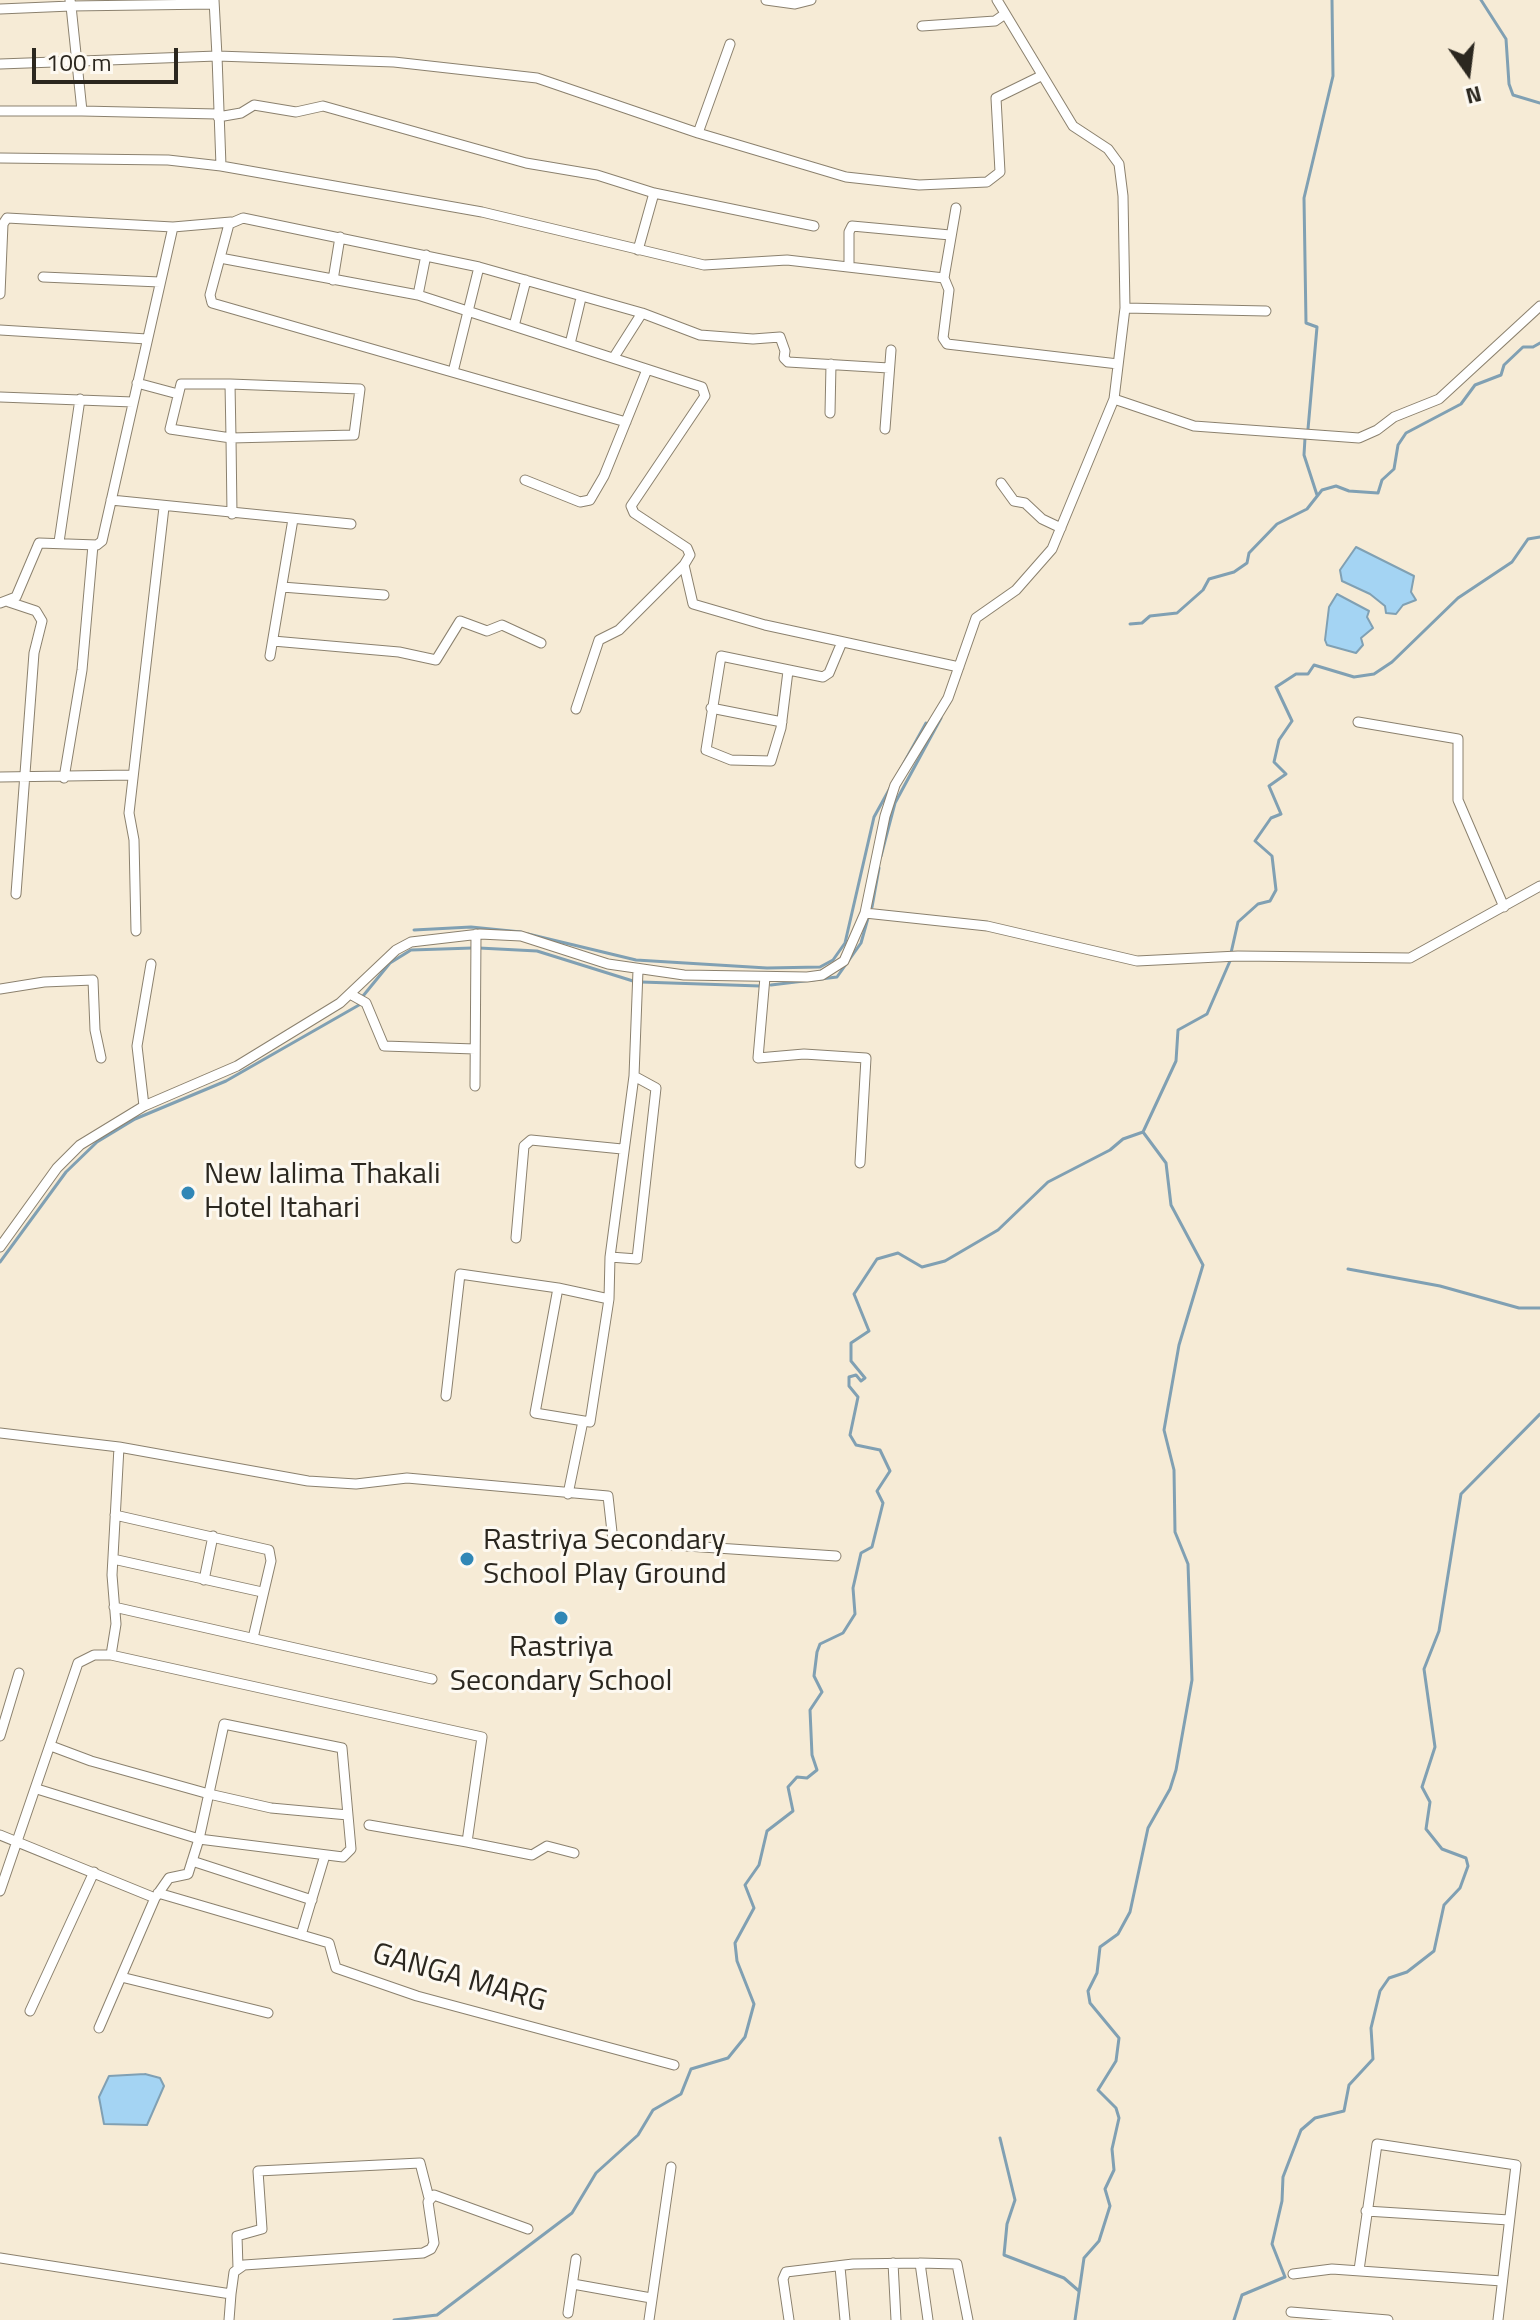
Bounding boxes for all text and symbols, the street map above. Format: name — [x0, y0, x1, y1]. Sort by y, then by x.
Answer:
scale bar — [36, 32, 182, 82]
north arrow — [1428, 32, 1508, 112]
text: 100 m — [46, 44, 112, 80]
text: N — [1462, 77, 1485, 114]
place label: New lalima Thakali Hotel Itahari — [204, 1158, 440, 1228]
marker: New lalima Thakali Hotel Itahari — [179, 1184, 197, 1202]
place label: Rastriya Secondary School Play Ground — [483, 1524, 727, 1594]
marker: Rastriya Secondary School Play Ground — [458, 1550, 476, 1568]
marker: Rastriya Secondary School — [552, 1609, 570, 1627]
place label: Rastriya Secondary School — [450, 1631, 672, 1702]
street label: GANGA MARG — [368, 1937, 550, 2021]

